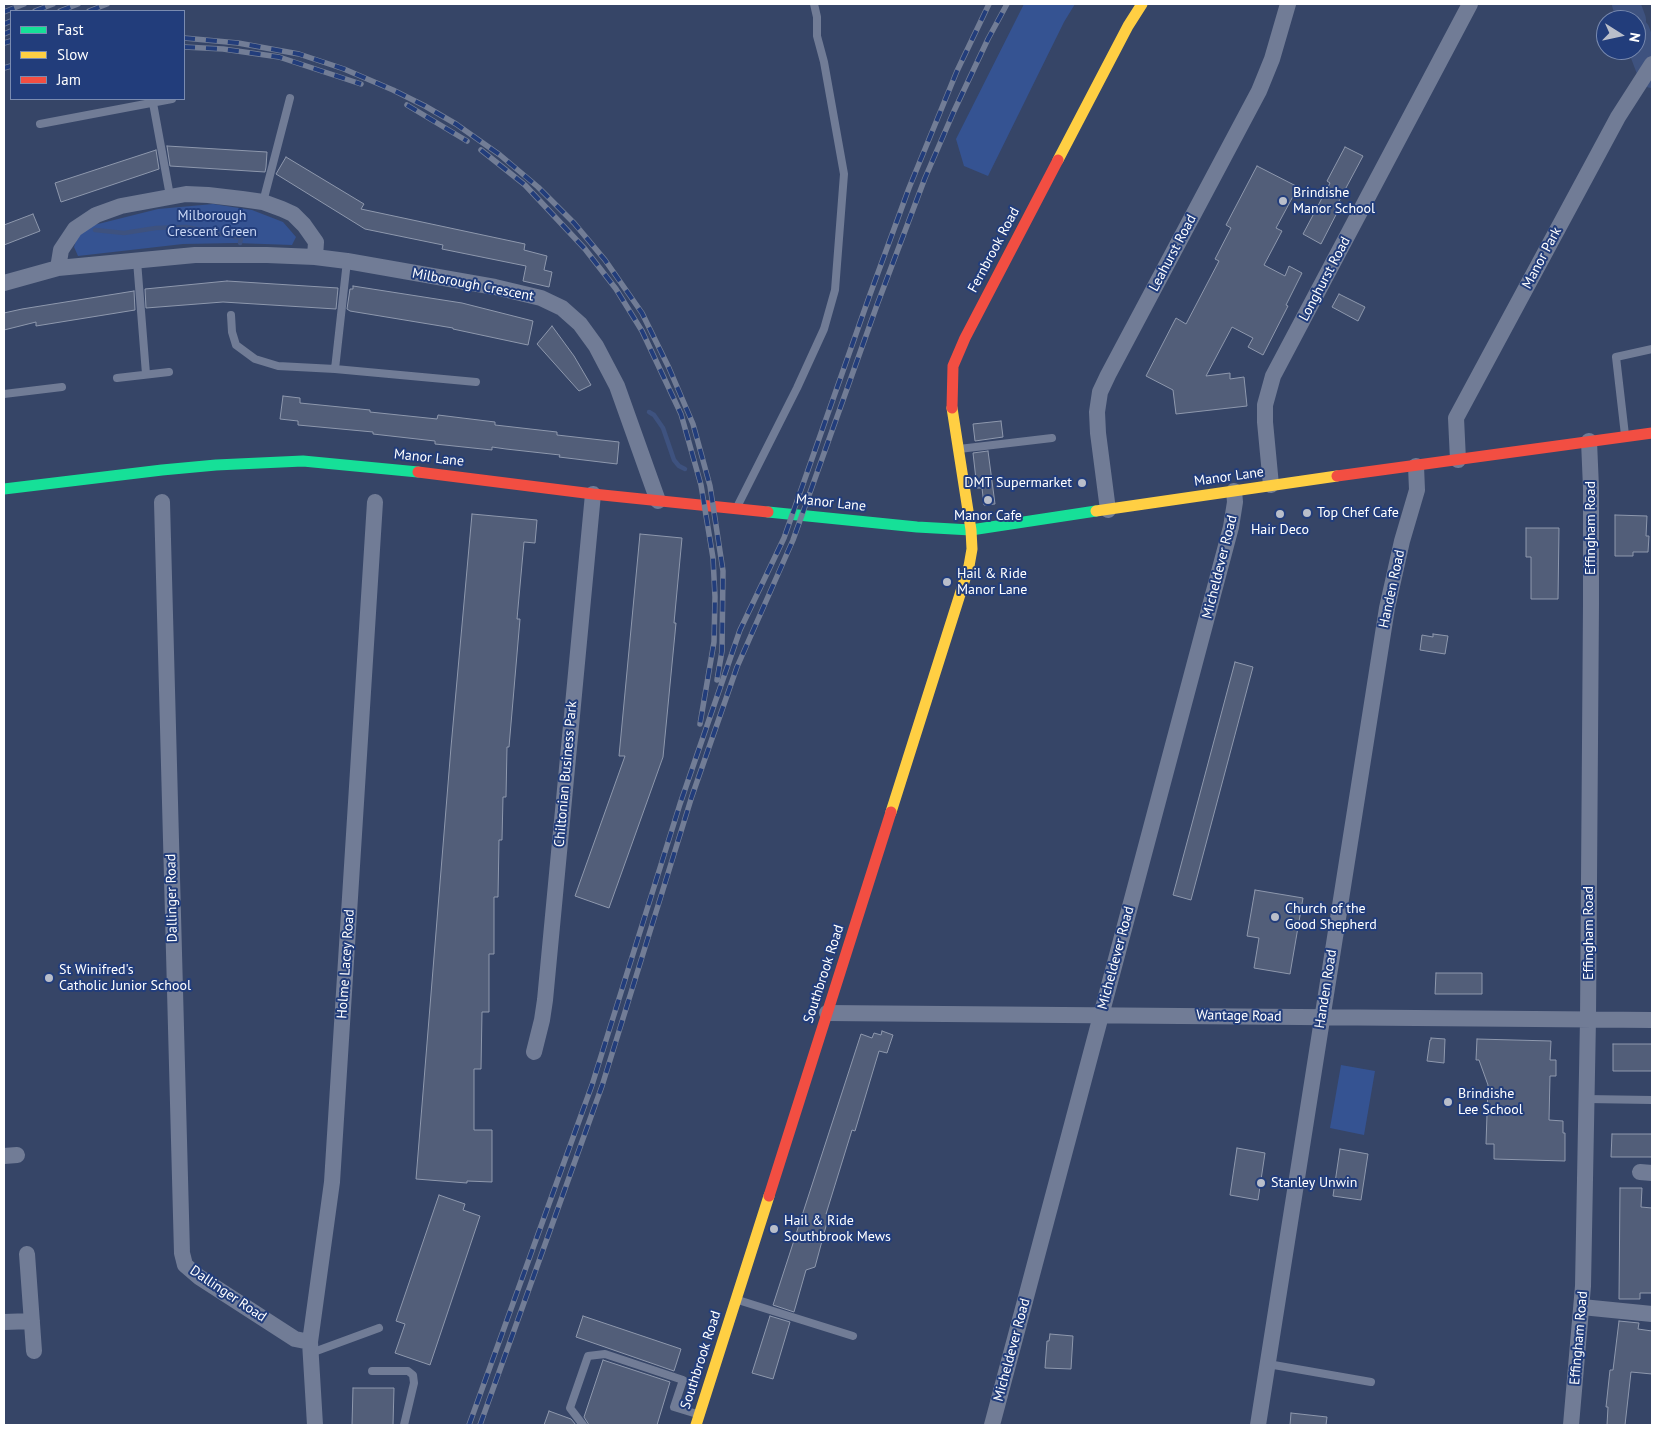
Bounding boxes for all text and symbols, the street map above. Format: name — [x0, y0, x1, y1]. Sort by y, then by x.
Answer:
legend — [10, 10, 185, 100]
north arrow — [1596, 10, 1646, 60]
text: Fast — [57, 20, 84, 39]
text: N — [1625, 31, 1644, 44]
text: Slow — [57, 45, 88, 64]
text: Jam — [57, 70, 81, 89]
place label: Brindishe Manor School — [1293, 185, 1375, 218]
marker: Brindishe Manor School — [1277, 195, 1289, 207]
street label: Fernbrook Road — [964, 204, 1024, 296]
park label: Milborough Crescent Green — [167, 208, 257, 240]
street label: Leahurst Road — [1146, 212, 1200, 294]
street label: Manor Park — [1519, 224, 1565, 292]
street label: Longhurst Road — [1296, 234, 1354, 324]
street label: Milborough Crescent — [411, 265, 535, 305]
street label: Manor Lane — [393, 446, 465, 470]
street label: Manor Lane — [1193, 464, 1265, 490]
place label: DMT Supermarket — [964, 475, 1072, 491]
marker: DMT Supermarket — [1076, 477, 1088, 489]
street label: Effingham Road — [1583, 481, 1599, 575]
street label: Manor Lane — [795, 491, 867, 515]
marker: Manor Cafe — [982, 494, 994, 506]
place label: Top Chef Cafe — [1317, 505, 1399, 521]
marker: Top Chef Cafe — [1301, 507, 1313, 519]
place label: Manor Cafe — [954, 508, 1022, 524]
marker: Hair Deco — [1274, 508, 1286, 520]
street label: Micheldever Road — [1199, 513, 1241, 621]
place label: Hair Deco — [1251, 522, 1309, 538]
street label: Handen Road — [1375, 548, 1409, 630]
place label: Hail & Ride Manor Lane — [957, 566, 1027, 598]
marker: Hail & Ride Manor Lane — [941, 576, 953, 588]
street label: Chiltonian Business Park — [551, 700, 581, 848]
street label: Dallinger Road — [163, 854, 181, 942]
street label: Effingham Road — [1581, 886, 1597, 980]
place label: Church of the Good Shepherd — [1285, 901, 1377, 934]
street label: Micheldever Road — [1094, 905, 1138, 1011]
street label: Holme Lacey Road — [334, 909, 358, 1019]
marker: Church of the Good Shepherd — [1269, 911, 1281, 923]
street label: Southbrook Road — [800, 923, 848, 1025]
street label: Handen Road — [1311, 948, 1341, 1030]
place label: St Winifred's Catholic Junior School — [59, 962, 191, 994]
marker: St Winifred's Catholic Junior School — [43, 972, 55, 984]
street label: Wantage Road — [1196, 1007, 1282, 1025]
place label: Brindishe Lee School — [1458, 1086, 1523, 1118]
marker: Brindishe Lee School — [1442, 1096, 1454, 1108]
place label: Stanley Unwin — [1271, 1175, 1357, 1191]
marker: Stanley Unwin — [1255, 1177, 1267, 1189]
place label: Hail & Ride Southbrook Mews — [784, 1213, 891, 1246]
marker: Hail & Ride Southbrook Mews — [768, 1223, 780, 1235]
street label: Dallinger Road — [187, 1262, 269, 1326]
street label: Effingham Road — [1567, 1290, 1591, 1386]
street label: Micheldever Road — [990, 1297, 1034, 1403]
street label: Southbrook Road — [677, 1309, 725, 1411]

